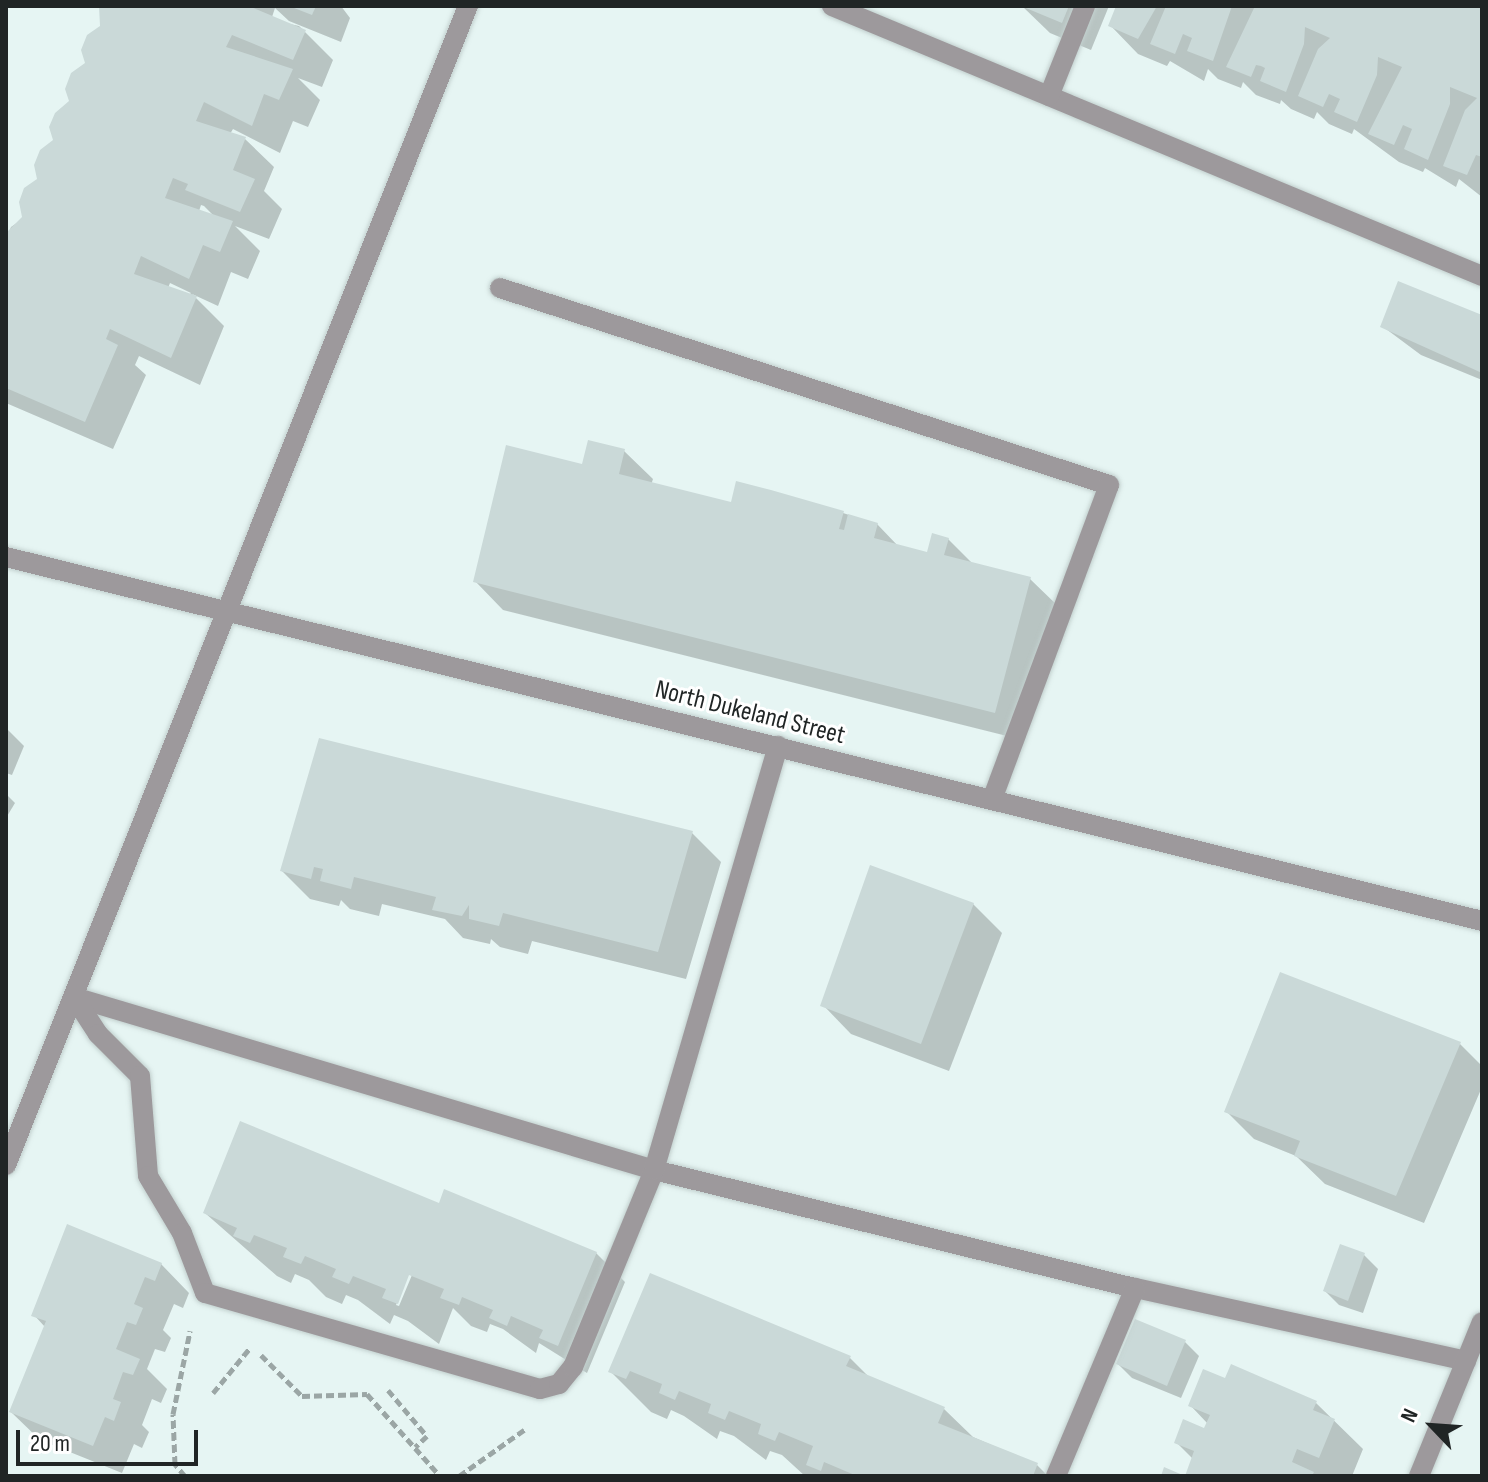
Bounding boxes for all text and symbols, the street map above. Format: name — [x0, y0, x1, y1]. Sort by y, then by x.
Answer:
street label: North Dukeland Street — [652, 674, 848, 752]
north arrow — [1392, 1386, 1472, 1466]
text: N — [1395, 1405, 1425, 1427]
scale bar — [20, 1414, 202, 1464]
text: 20 m — [30, 1429, 70, 1458]

